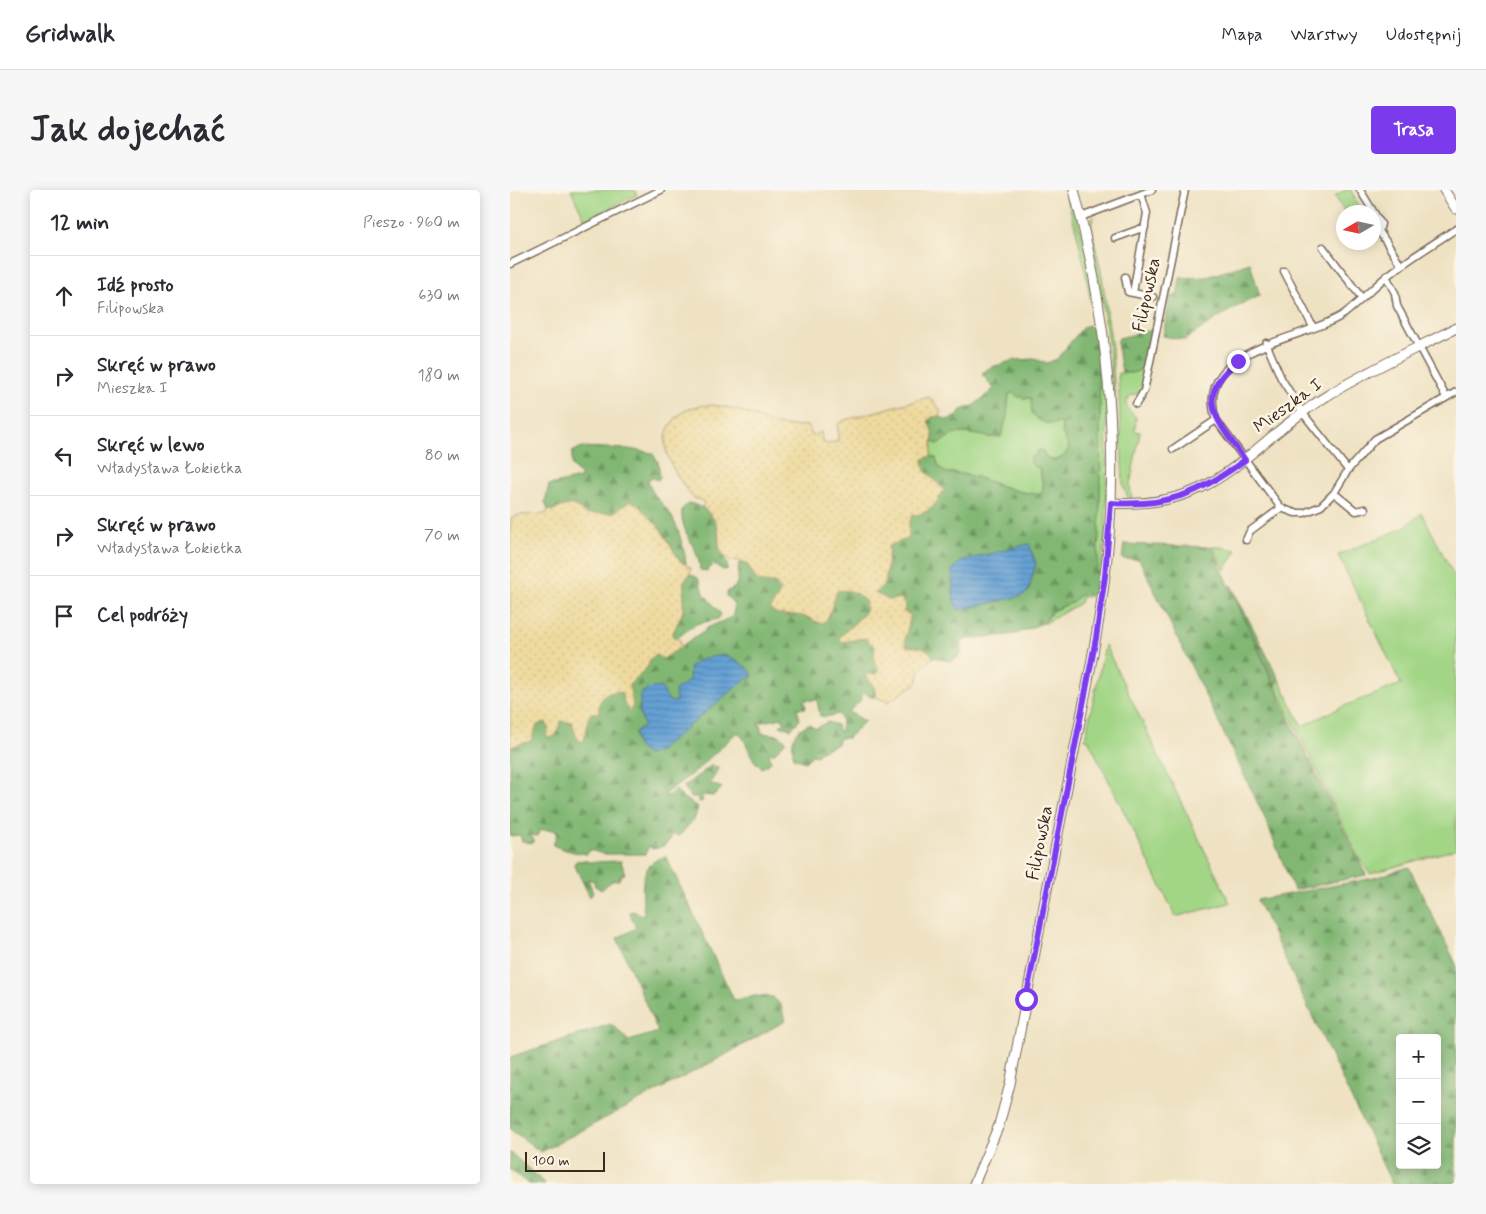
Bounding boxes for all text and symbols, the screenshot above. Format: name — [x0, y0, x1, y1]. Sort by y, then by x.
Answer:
text: Gridwalk — [25, 19, 115, 50]
text: Mapa — [1222, 23, 1263, 47]
text: Warstwy — [1291, 23, 1358, 47]
text: Udostępnij — [1386, 23, 1461, 47]
button: Trasa — [1371, 106, 1456, 154]
text: Jak dojechać — [30, 107, 225, 153]
north arrow — [1336, 205, 1381, 250]
text: 12 min — [50, 209, 109, 237]
text: Pieszo · 960 m — [363, 212, 460, 233]
street label: Filipowska — [1127, 256, 1167, 334]
text: Idź prosto — [97, 273, 174, 298]
icon: ahead — [50, 282, 78, 310]
text: 630 m — [418, 285, 460, 306]
text: Filipowska — [97, 298, 164, 319]
route end — [1227, 350, 1250, 373]
text: Skręć w prawo — [97, 353, 216, 378]
icon: right — [50, 362, 78, 390]
text: 180 m — [417, 365, 460, 386]
street label: Mieszka I — [1249, 373, 1327, 439]
text: Mieszka I — [97, 378, 168, 399]
text: Skręć w lewo — [97, 433, 205, 458]
icon: left — [50, 442, 78, 470]
text: 80 m — [425, 445, 460, 466]
text: Władysława Łokietka — [97, 458, 242, 479]
text: Skręć w prawo — [97, 513, 216, 538]
icon: right — [50, 522, 78, 550]
text: 70 m — [424, 525, 460, 546]
text: Władysława Łokietka — [97, 538, 242, 559]
icon: arrive — [50, 602, 78, 630]
text: Cel podróży — [97, 603, 188, 628]
street label: Filipowska — [1021, 804, 1059, 882]
route start — [1015, 988, 1038, 1011]
map controls — [1396, 1034, 1441, 1169]
button: + — [1396, 1034, 1441, 1079]
button: − — [1396, 1079, 1441, 1124]
button: layers — [1396, 1124, 1441, 1169]
scale bar — [525, 1149, 605, 1172]
text: 100 m — [532, 1152, 570, 1170]

